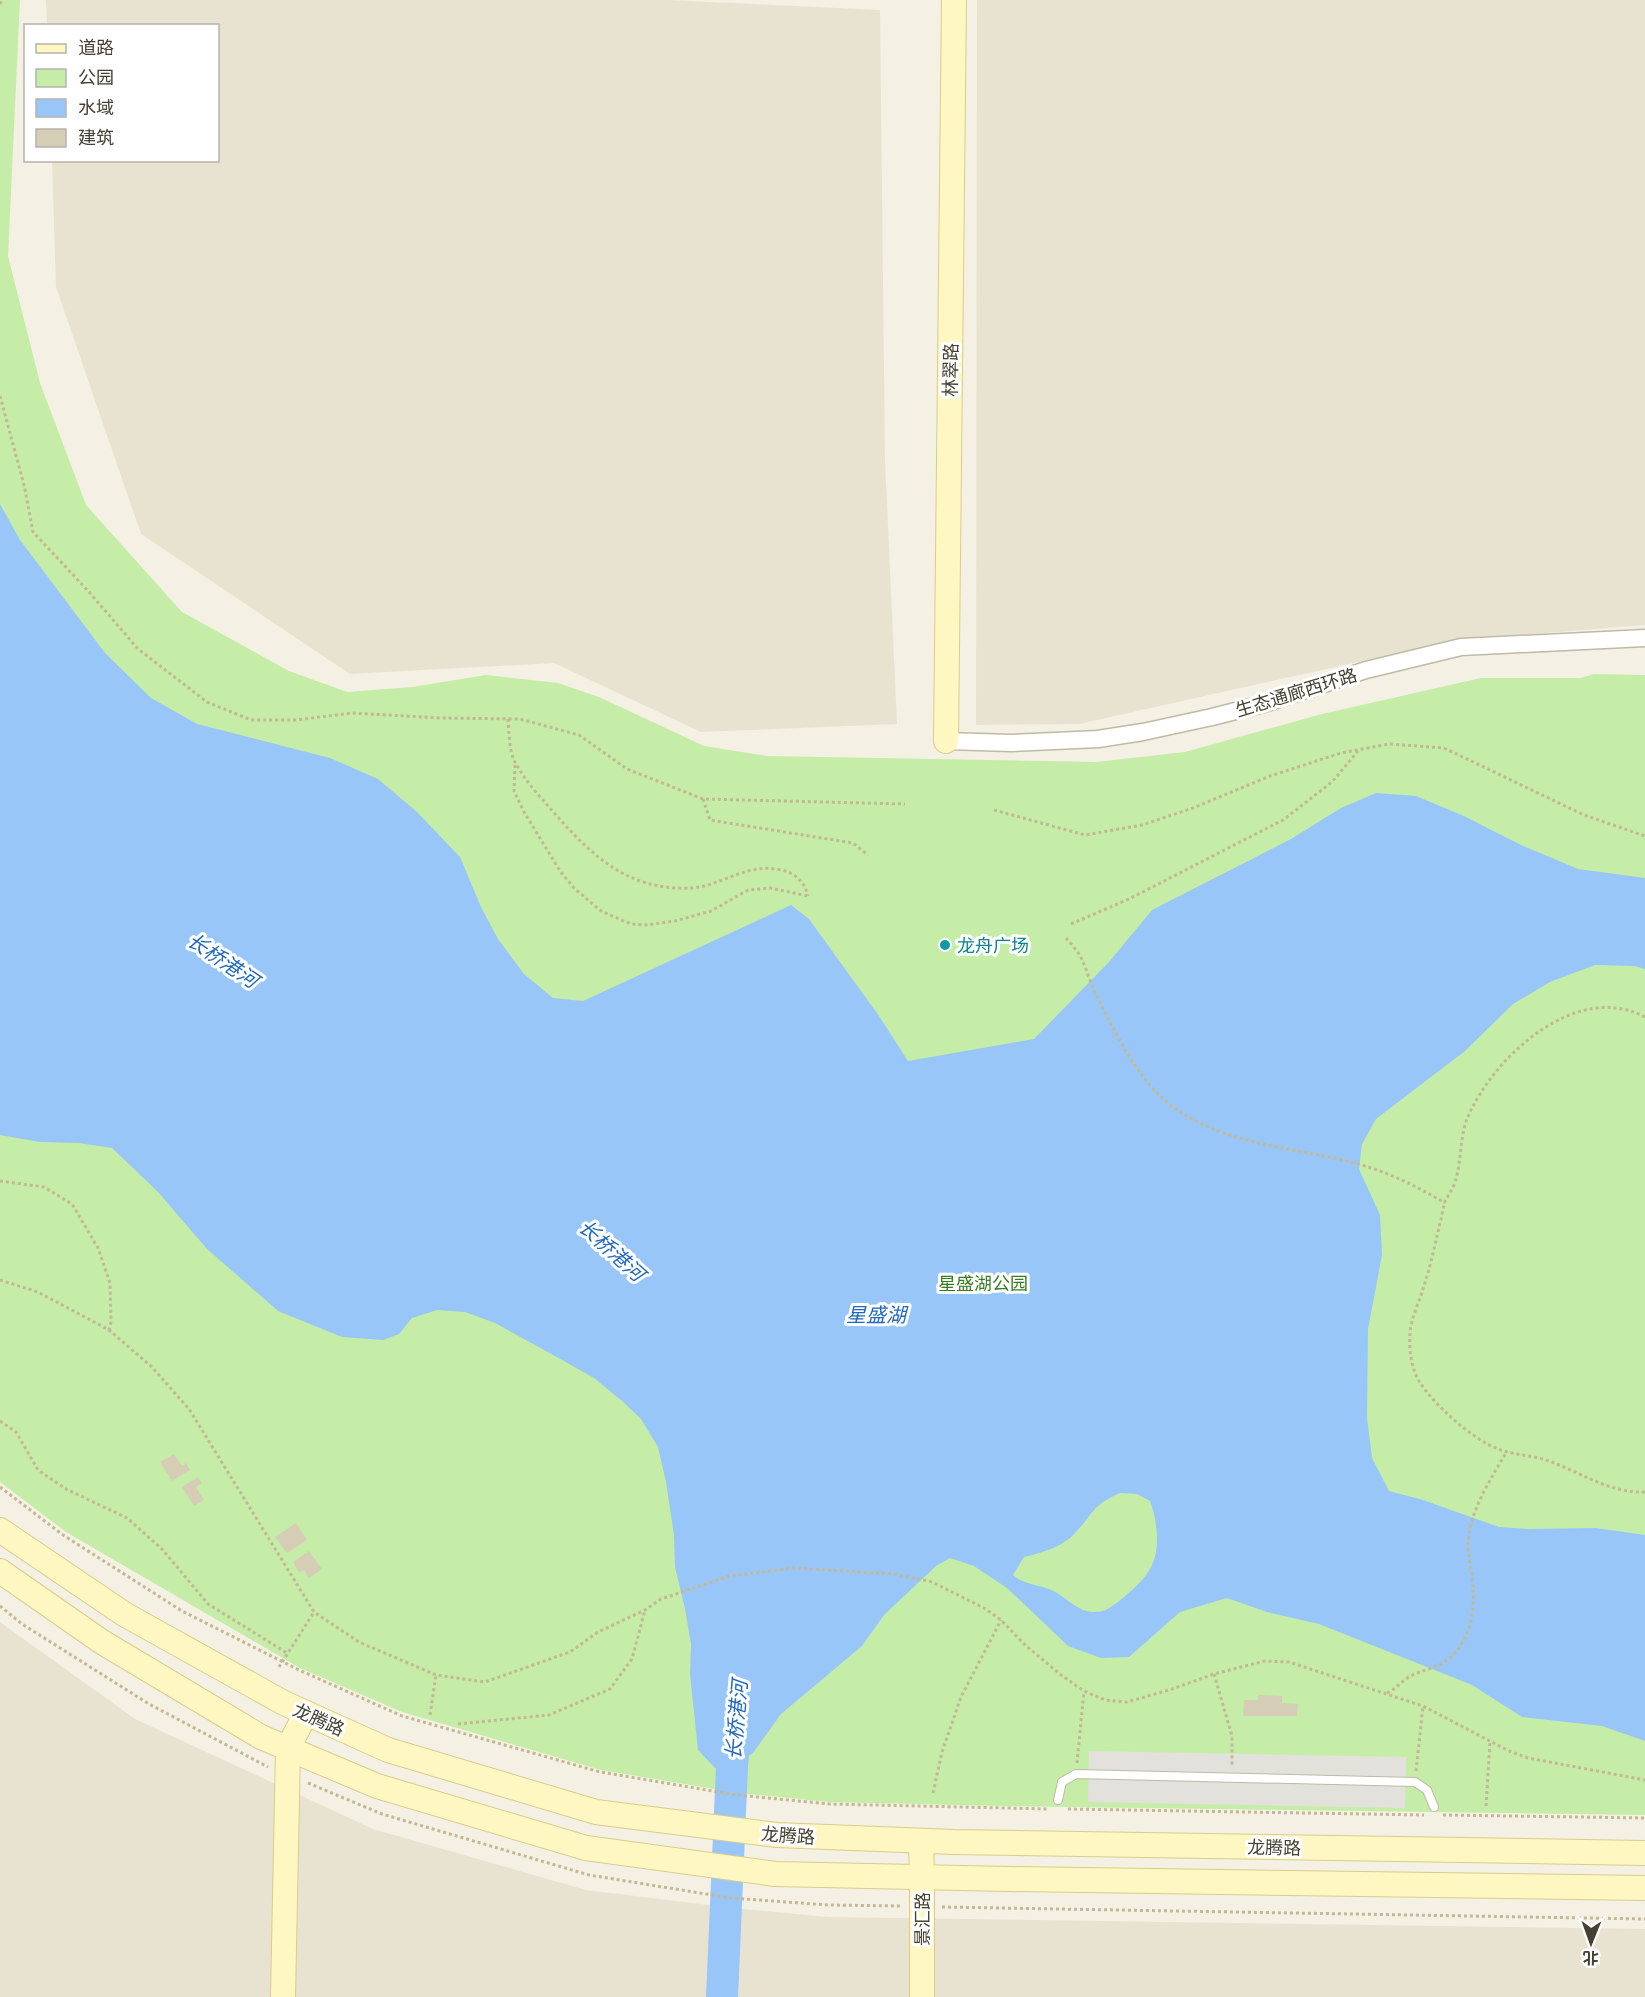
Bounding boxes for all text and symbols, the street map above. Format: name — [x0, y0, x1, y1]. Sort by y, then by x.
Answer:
legend — [24, 24, 219, 162]
text: 道路 — [78, 37, 114, 57]
text: 公园 — [78, 67, 114, 87]
text: 水域 — [78, 97, 114, 117]
text: 建筑 — [78, 127, 114, 147]
street label: 林翠路 — [940, 343, 960, 397]
street label: 生态通廊西环路 — [1233, 664, 1359, 720]
water label: 长桥港河 — [183, 928, 266, 994]
place label: 龙舟广场 — [957, 935, 1029, 955]
marker: 龙舟广场 — [938, 938, 952, 952]
water label: 长桥港河 — [575, 1215, 652, 1288]
park label: 星盛湖公园 — [938, 1273, 1028, 1293]
water label: 星盛湖 — [846, 1303, 909, 1326]
water label: 长桥港河 — [721, 1675, 751, 1761]
street label: 龙腾路 — [290, 1699, 348, 1739]
street label: 龙腾路 — [760, 1823, 816, 1847]
street label: 龙腾路 — [1247, 1837, 1301, 1857]
street label: 景汇路 — [912, 1892, 932, 1946]
north arrow — [1561, 1913, 1621, 1973]
text: 北 — [1583, 1949, 1599, 1967]

